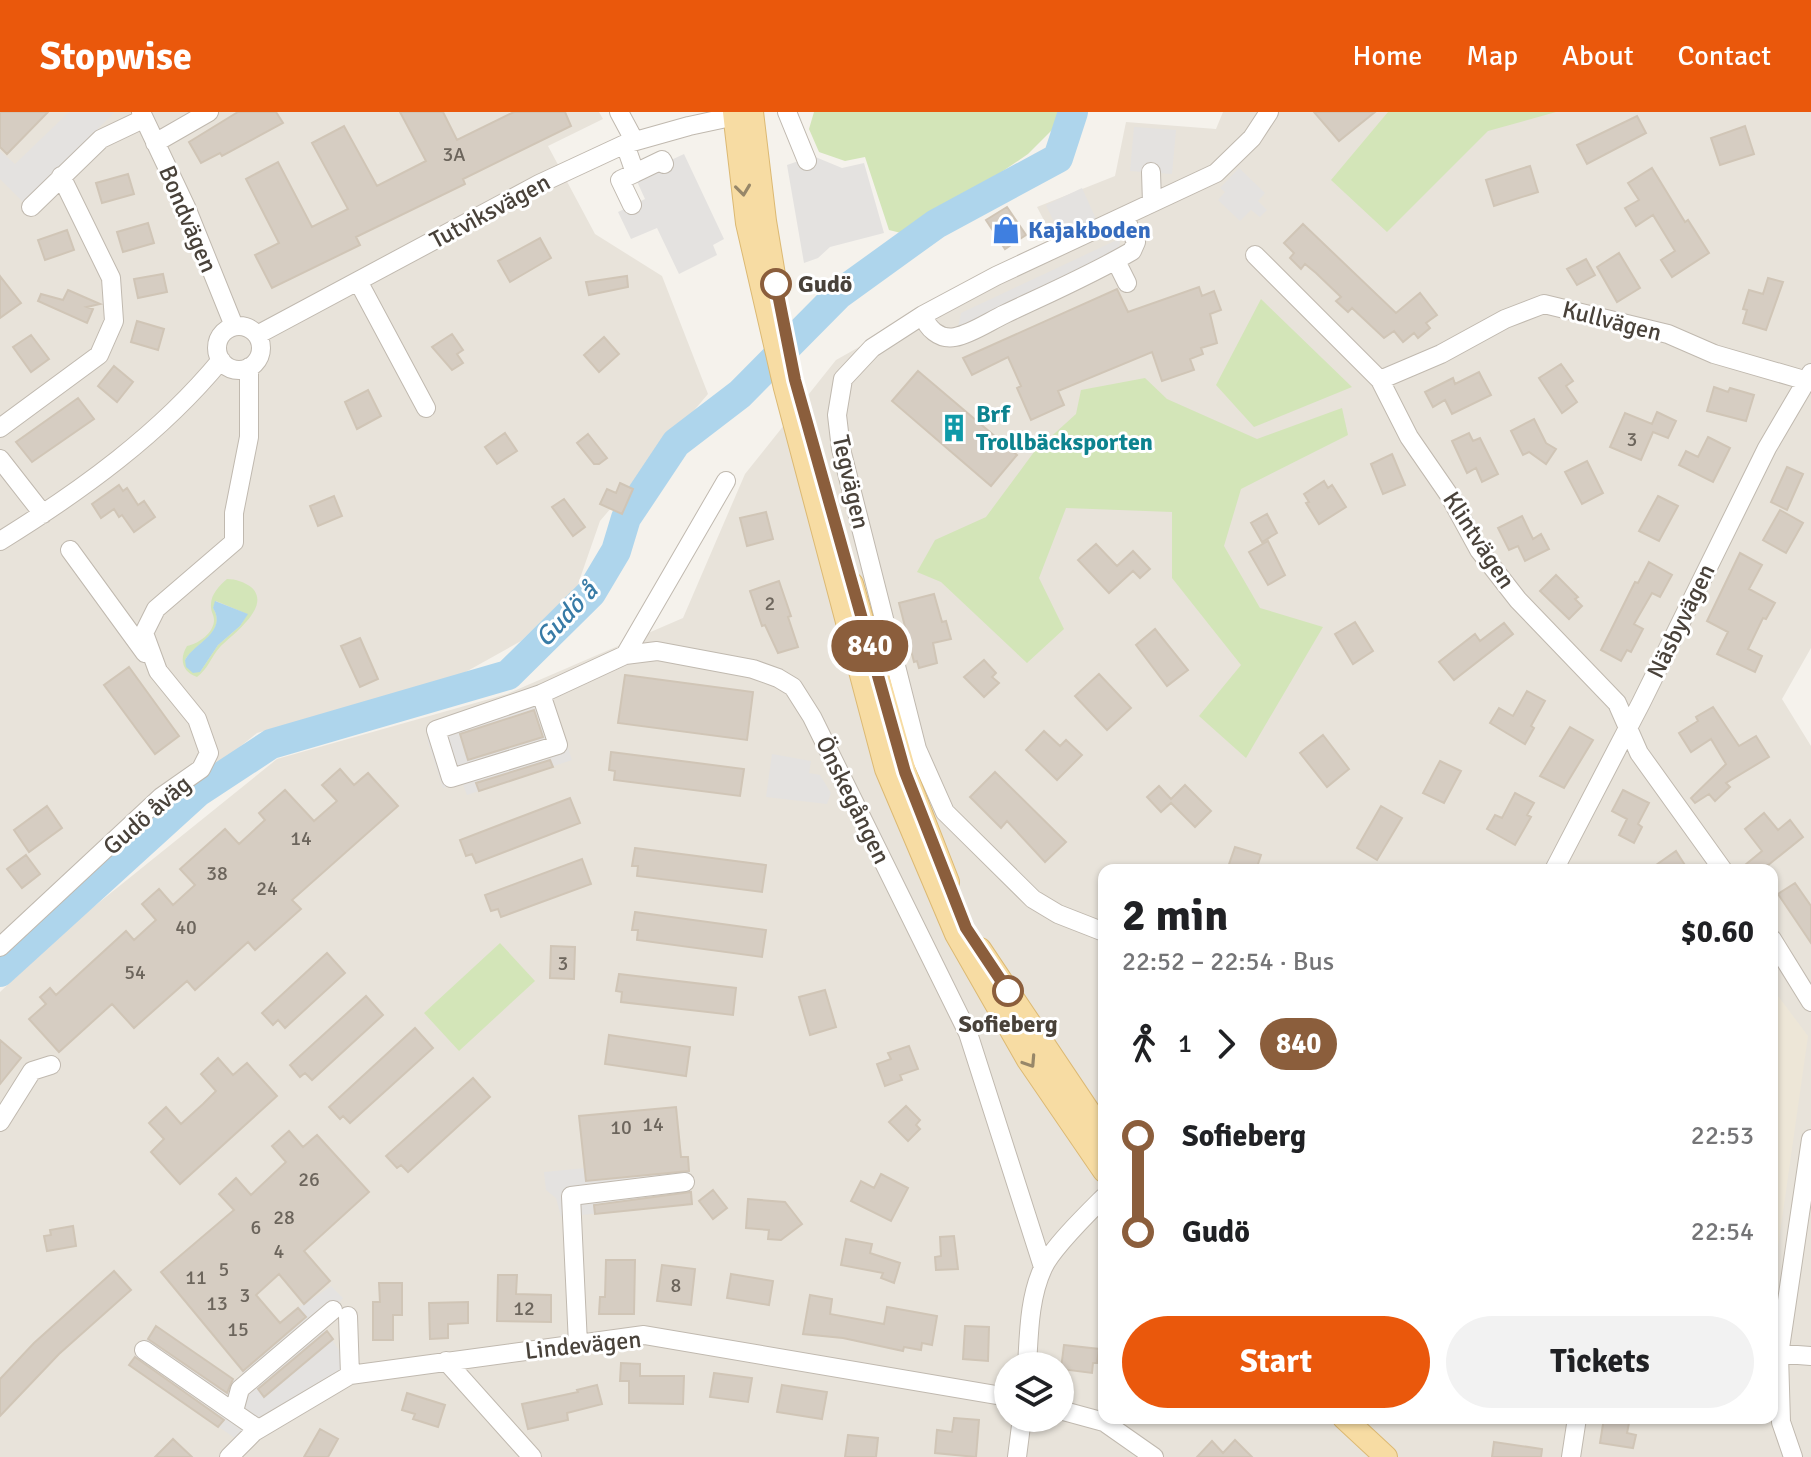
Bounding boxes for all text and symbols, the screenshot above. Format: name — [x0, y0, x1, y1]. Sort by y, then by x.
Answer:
text: Stopwise — [40, 33, 192, 80]
text: Home — [1353, 39, 1422, 73]
text: Map — [1466, 39, 1518, 73]
text: About — [1562, 39, 1634, 73]
text: Contact — [1678, 39, 1771, 73]
house number: 3A — [442, 142, 466, 167]
street label: Bondvägen — [152, 161, 224, 277]
street label: Tutviksvägen — [425, 167, 555, 255]
one-way arrow — [735, 183, 752, 196]
shop icon: Kajakboden — [991, 215, 1021, 245]
place label: Kajakboden — [1028, 215, 1151, 245]
marker: Gudö — [761, 269, 791, 299]
place label: Gudö — [798, 269, 852, 299]
street label: Kullvägen — [1559, 294, 1665, 348]
place label: Brf Trollbäcksporten — [976, 399, 1153, 457]
building icon: Brf Trollbäcksporten — [939, 413, 969, 443]
house number: 3 — [1627, 427, 1637, 452]
street label: Tegvägen — [826, 432, 876, 532]
street label: Klintvägen — [1436, 486, 1522, 594]
street label: Näsbyvägen — [1640, 559, 1722, 683]
water label: Gudö å — [529, 574, 606, 654]
house number: 2 — [765, 591, 775, 616]
line badge: 840 — [824, 620, 916, 672]
text: 840 — [847, 629, 893, 663]
street label: Önskegången — [809, 731, 897, 869]
street label: Gudö åväg — [97, 769, 197, 861]
house number: 14 — [290, 826, 312, 851]
house number: 38 — [206, 861, 228, 886]
house number: 24 — [256, 876, 278, 901]
text: 2 min — [1122, 889, 1228, 943]
text: $0.60 — [1681, 914, 1754, 951]
house number: 40 — [175, 915, 197, 940]
text: 22:52 – 22:54 · Bus — [1122, 946, 1334, 978]
house number: 3 — [558, 951, 568, 976]
house number: 54 — [124, 960, 146, 985]
marker: Sofieberg — [993, 976, 1023, 1006]
place label: Sofieberg — [958, 1009, 1058, 1039]
icon: walk — [1122, 1022, 1166, 1066]
icon: forward — [1204, 1022, 1248, 1066]
text: 840 — [1276, 1027, 1321, 1061]
text: 1 — [1178, 1028, 1192, 1060]
one-way arrow — [1021, 1054, 1036, 1068]
house number: 14 — [642, 1112, 664, 1137]
house number: 10 — [610, 1115, 632, 1140]
text: Sofieberg — [1182, 1118, 1306, 1155]
text: 22:53 — [1691, 1120, 1754, 1152]
house number: 26 — [298, 1167, 320, 1192]
house number: 28 — [273, 1205, 295, 1230]
text: Gudö — [1182, 1214, 1250, 1251]
house number: 6 — [251, 1215, 261, 1240]
text: 22:54 — [1691, 1216, 1754, 1248]
house number: 4 — [274, 1239, 285, 1264]
house number: 5 — [219, 1257, 229, 1282]
house number: 11 — [185, 1265, 207, 1290]
house number: 8 — [671, 1273, 681, 1298]
house number: 3 — [240, 1283, 250, 1308]
house number: 13 — [206, 1291, 228, 1316]
house number: 12 — [513, 1296, 535, 1321]
button: Start — [1122, 1316, 1430, 1408]
button: Tickets — [1446, 1316, 1754, 1408]
house number: 15 — [227, 1317, 249, 1342]
street label: Lindevägen — [523, 1324, 643, 1366]
map controls — [994, 1352, 1074, 1432]
button: layers — [994, 1352, 1074, 1432]

